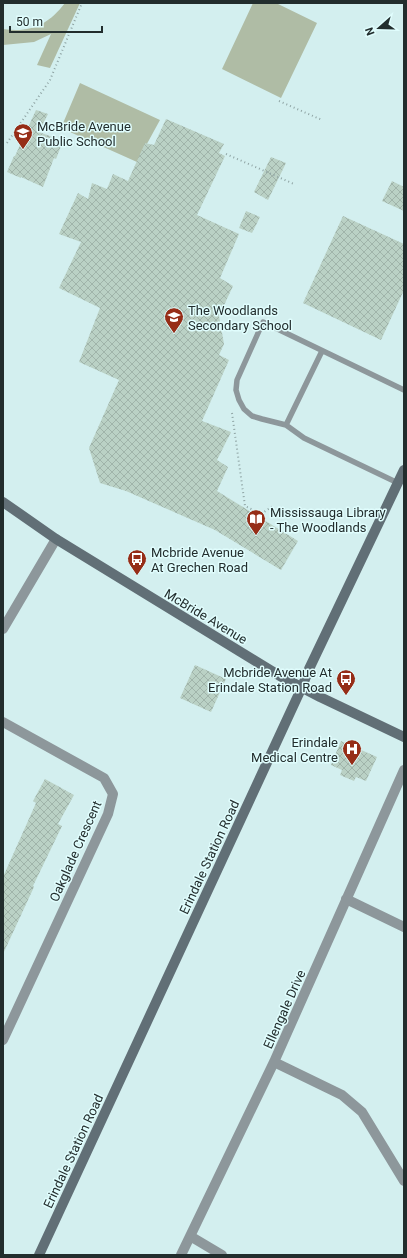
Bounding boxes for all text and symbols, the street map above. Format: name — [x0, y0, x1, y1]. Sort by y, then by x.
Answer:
scale bar — [10, 8, 102, 34]
north arrow — [359, 8, 399, 48]
text: 50 m — [16, 15, 43, 29]
text: N — [363, 25, 378, 37]
place label: McBride Avenue Public School — [37, 119, 131, 149]
school or university icon: McBride Avenue Public School — [12, 122, 34, 150]
place label: The Woodlands Secondary School — [188, 303, 292, 333]
school or university icon: The Woodlands Secondary School — [163, 306, 185, 334]
place label: Mississauga Library - The Woodlands — [270, 505, 386, 535]
library icon: Mississauga Library - The Woodlands — [245, 508, 267, 536]
place label: Mcbride Avenue At Grechen Road — [151, 545, 248, 575]
bus stop icon: Mcbride Avenue At Grechen Road — [126, 548, 148, 576]
street label: McBride Avenue — [162, 586, 250, 647]
place label: Mcbride Avenue At Erindale Station Road — [208, 665, 332, 695]
bus stop icon: Mcbride Avenue At Erindale Station Road — [335, 668, 357, 696]
place label: Erindale Medical Centre — [251, 735, 338, 765]
hospital icon: Erindale Medical Centre — [341, 738, 363, 766]
street label: Oakglade Crescent — [46, 798, 104, 904]
street label: Erindale Station Road — [176, 798, 242, 917]
street label: Ellengale Drive — [260, 967, 309, 1051]
street label: Erindale Station Road — [40, 1092, 106, 1211]

